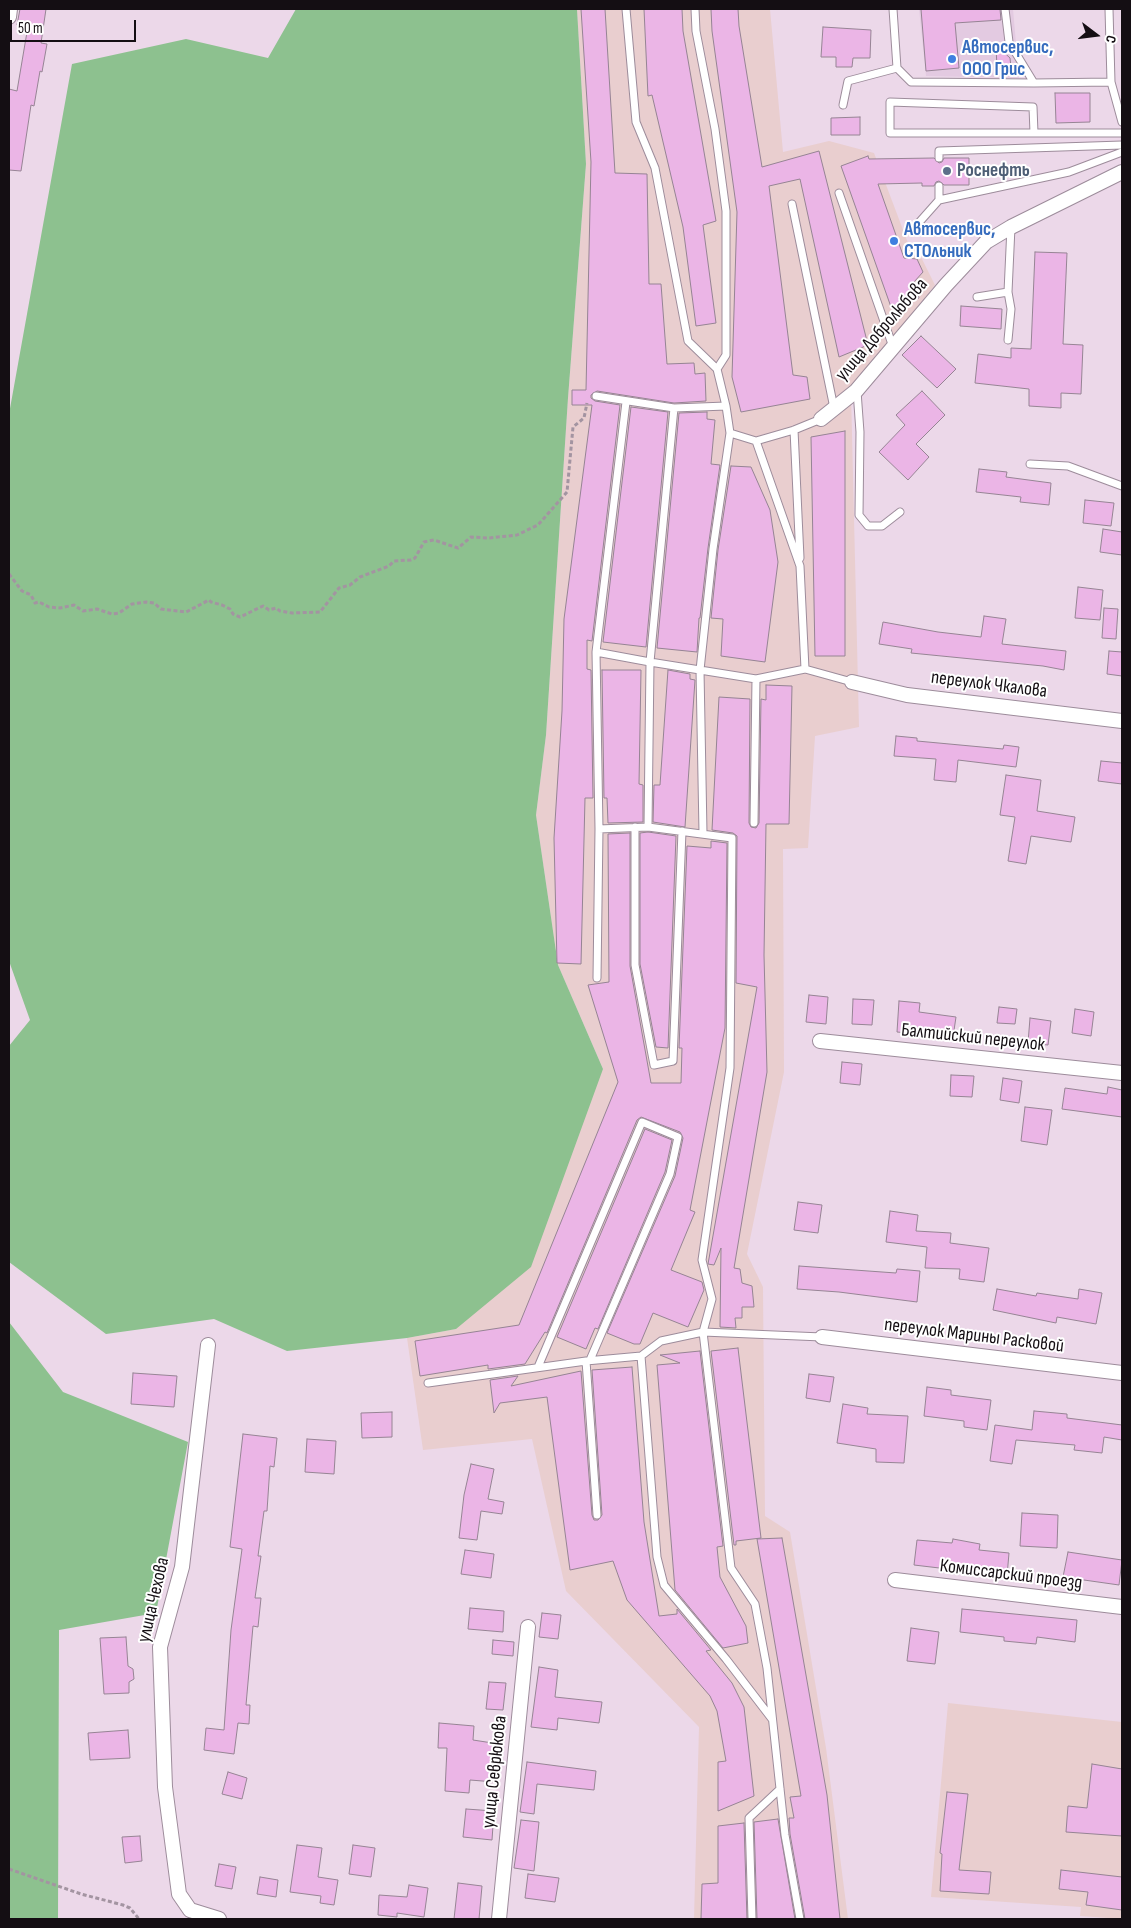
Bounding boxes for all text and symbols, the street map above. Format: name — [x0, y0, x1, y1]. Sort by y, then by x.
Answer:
scale bar — [12, 10, 139, 42]
north arrow — [1071, 10, 1121, 60]
text: 50 m — [18, 19, 43, 38]
text: С — [1102, 33, 1120, 45]
place label: Автосервис, ООО Грис — [962, 37, 1053, 81]
marker: Автосервис, ООО Грис — [946, 53, 958, 65]
place label: Роснефть — [957, 160, 1030, 182]
marker: Роснефть — [941, 165, 953, 177]
place label: Автосервис, СТОльник — [904, 219, 995, 263]
marker: Автосервис, СТОльник — [888, 235, 900, 247]
street label: улица Добролюбова — [831, 274, 933, 386]
street label: переулок Чкалова — [930, 667, 1048, 703]
street label: Балтийский переулок — [900, 1019, 1046, 1057]
street label: переулок Марины Расковой — [883, 1314, 1065, 1358]
street label: улица Чехова — [133, 1555, 175, 1645]
street label: Комиссарский проезд — [938, 1555, 1084, 1595]
street label: улица Севрюкова — [478, 1714, 512, 1830]

